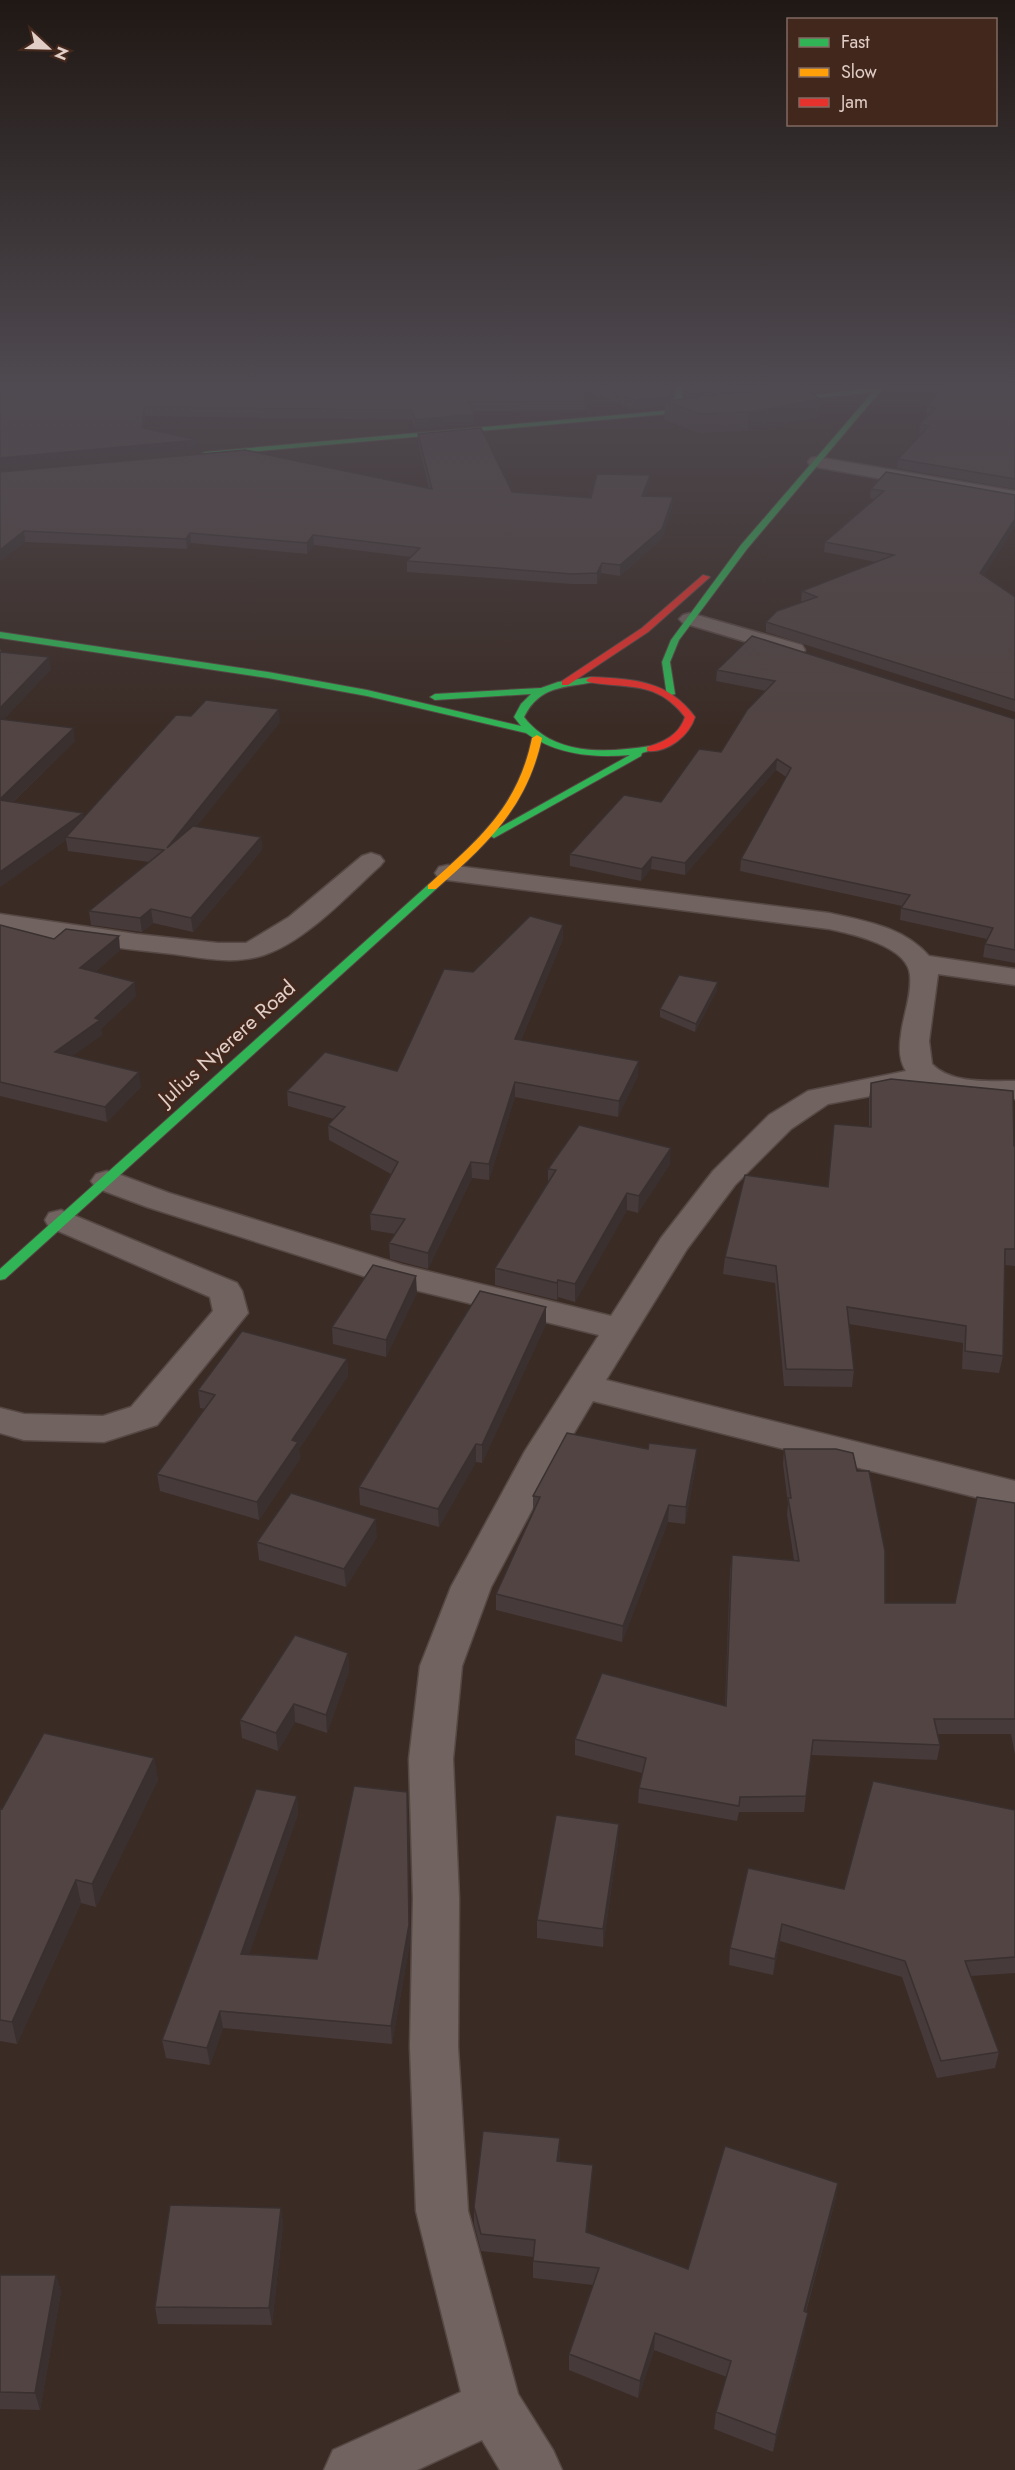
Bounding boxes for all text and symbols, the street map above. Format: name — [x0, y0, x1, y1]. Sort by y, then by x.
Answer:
north arrow — [18, 18, 78, 78]
legend — [787, 18, 997, 126]
text: Fast — [841, 29, 870, 55]
text: N — [48, 43, 74, 64]
text: Slow — [841, 59, 878, 85]
text: Jam — [839, 89, 868, 115]
street label: Julius Nyerere Road — [150, 973, 302, 1115]

